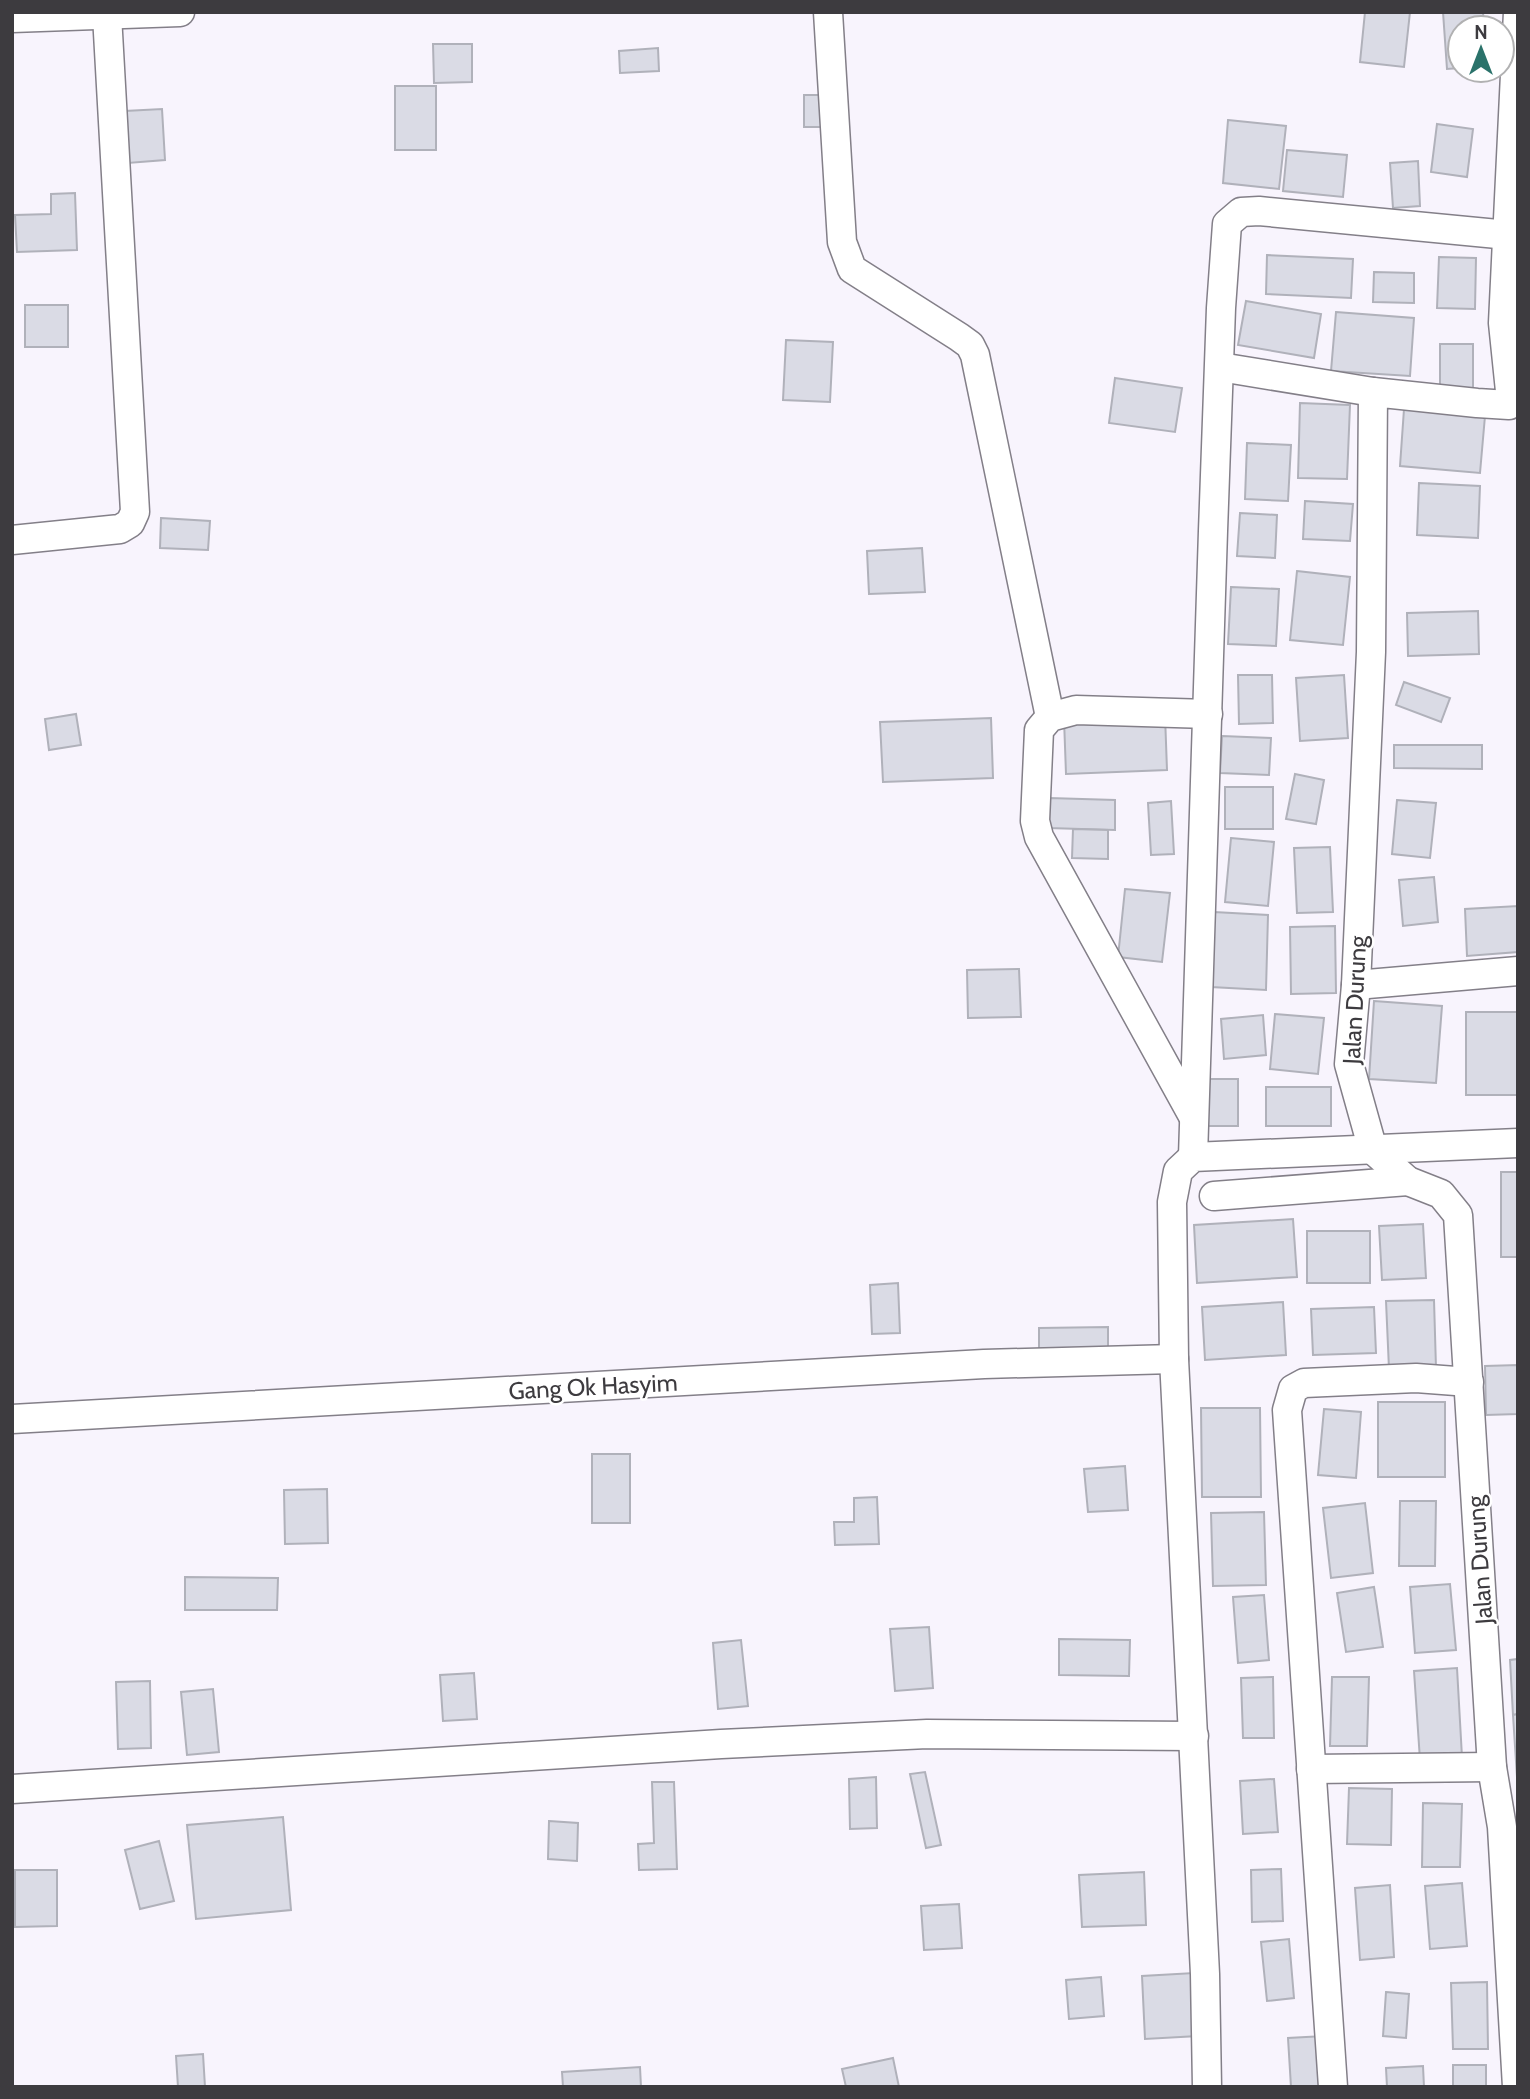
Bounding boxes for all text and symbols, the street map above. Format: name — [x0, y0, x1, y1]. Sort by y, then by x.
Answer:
north arrow — [1446, 14, 1516, 84]
text: N — [1474, 21, 1488, 44]
street label: Jalan Durung — [1337, 934, 1372, 1066]
street label: Gang Ok Hasyim — [508, 1368, 678, 1405]
street label: Jalan Durung — [1460, 1494, 1499, 1626]

